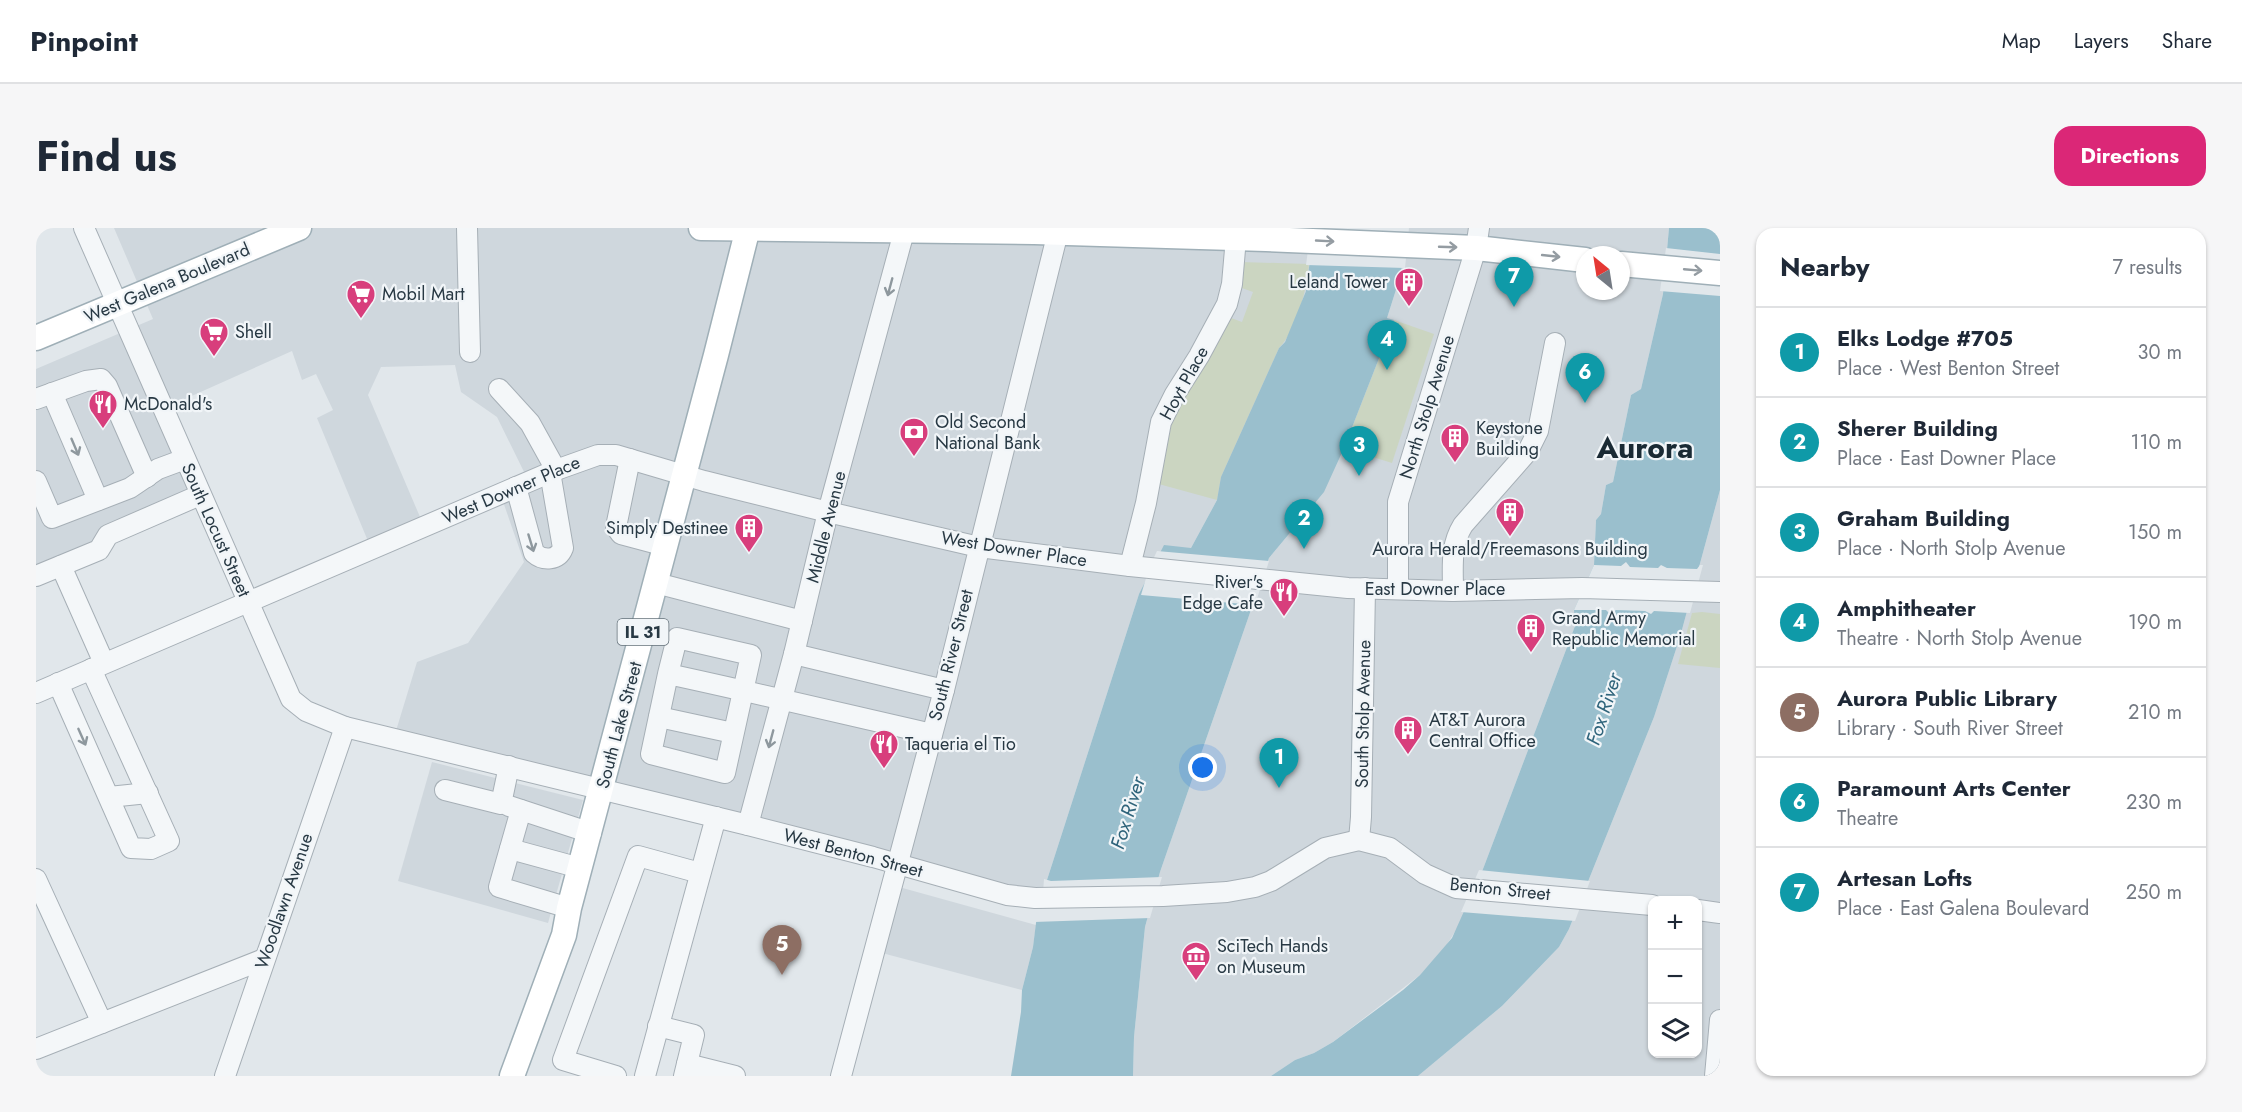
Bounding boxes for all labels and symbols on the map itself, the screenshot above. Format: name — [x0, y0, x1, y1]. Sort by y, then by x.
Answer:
street label: West Galena Boulevard — [80, 236, 254, 330]
one-way arrow — [1314, 236, 1334, 247]
one-way arrow — [1437, 241, 1457, 252]
north arrow — [1576, 246, 1630, 300]
one-way arrow — [1541, 251, 1561, 262]
pin: 7 — [1494, 257, 1534, 307]
one-way arrow — [1682, 265, 1702, 276]
building icon: Leland Tower — [1393, 266, 1425, 308]
place label: Leland Tower — [1289, 269, 1389, 295]
one-way arrow — [884, 277, 895, 296]
supermarket icon: Mobil Mart — [345, 278, 377, 320]
place label: Mobil Mart — [382, 281, 465, 307]
supermarket icon: Shell — [198, 316, 230, 358]
place label: Shell — [235, 319, 272, 345]
pin: 4 — [1368, 320, 1406, 370]
street label: North Stolp Avenue — [1393, 332, 1461, 482]
street label: Hoyt Place — [1153, 341, 1215, 425]
pin: 6 — [1566, 354, 1604, 403]
restaurant icon: McDonald's — [87, 388, 119, 430]
place label: McDonald's — [124, 391, 212, 417]
place label: Old Second National Bank — [935, 409, 1040, 456]
place label: Keystone Building — [1476, 415, 1543, 462]
bank icon: Old Second National Bank — [898, 416, 930, 458]
building icon: Keystone Building — [1439, 422, 1471, 464]
pin: 3 — [1340, 426, 1378, 476]
district label: Aurora — [1596, 426, 1693, 469]
one-way arrow — [70, 437, 81, 455]
street label: West Downer Place — [438, 449, 584, 531]
street label: South Locust Street — [175, 459, 257, 602]
street label: Middle Avenue — [800, 468, 852, 586]
building icon: Aurora Herald/Freemasons Building — [1494, 496, 1526, 538]
pin: 2 — [1284, 500, 1324, 549]
building icon: Simply Destinee — [733, 512, 765, 554]
place label: Simply Destinee — [606, 515, 728, 541]
street label: West Downer Place — [939, 525, 1089, 573]
one-way arrow — [526, 533, 537, 552]
place label: Aurora Herald/Freemasons Building — [1372, 536, 1648, 562]
place label: River's Edge Cafe — [1183, 569, 1263, 616]
restaurant icon: River's Edge Cafe — [1268, 576, 1300, 618]
street label: East Downer Place — [1365, 576, 1505, 602]
street label: South River Street — [922, 586, 980, 723]
place label: Grand Army Republic Memorial — [1552, 605, 1696, 652]
building icon: Grand Army Republic Memorial — [1515, 612, 1547, 654]
road number: IL 31 — [618, 619, 668, 645]
street label: South Stolp Avenue — [1349, 640, 1377, 788]
street label: South Lake Street — [590, 658, 649, 791]
water label: Fox River — [1579, 668, 1630, 749]
place label: AT&T Aurora Central Office — [1429, 707, 1536, 754]
building icon: AT&T Aurora Central Office — [1392, 714, 1424, 756]
one-way arrow — [76, 727, 88, 745]
restaurant icon: Taqueria el Tio — [868, 728, 900, 770]
one-way arrow — [764, 729, 776, 748]
place label: Taqueria el Tio — [905, 731, 1016, 757]
pin: 1 — [1260, 738, 1298, 788]
your location — [1188, 753, 1217, 782]
water label: Fox River — [1103, 772, 1153, 853]
street label: West Benton Street — [780, 822, 926, 884]
street label: Woodlawn Avenue — [249, 830, 319, 972]
street label: Benton Street — [1449, 871, 1552, 907]
pin: 5 — [762, 926, 802, 975]
place label: SciTech Hands on Museum — [1217, 933, 1328, 980]
museum icon: SciTech Hands on Museum — [1180, 940, 1212, 982]

